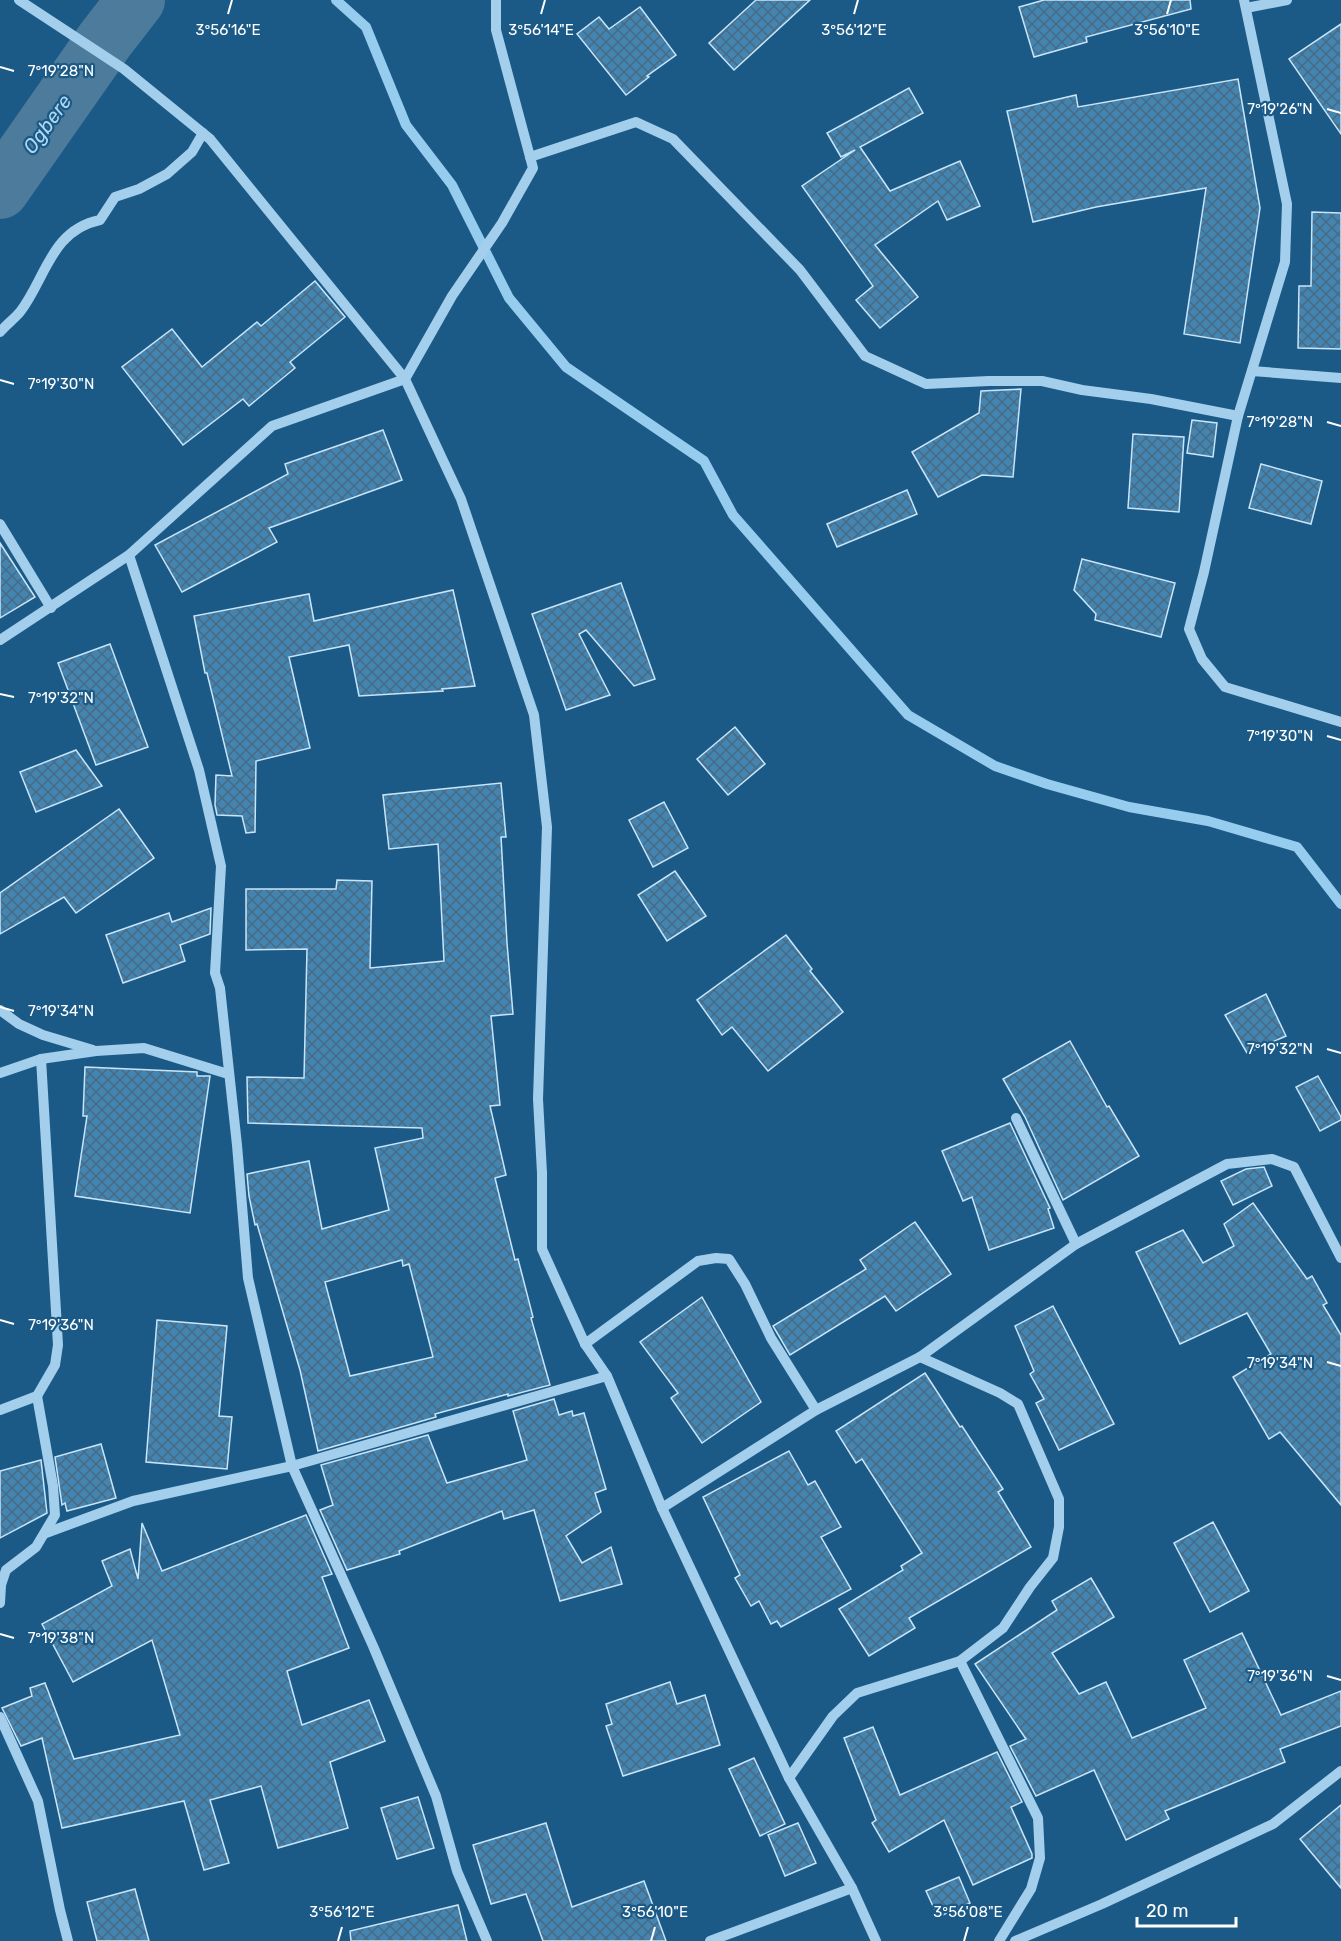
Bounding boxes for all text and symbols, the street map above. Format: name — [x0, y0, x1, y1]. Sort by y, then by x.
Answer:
text: 3°56'16"E — [195, 21, 261, 39]
text: 3°56'14"E — [508, 21, 574, 39]
text: 3°56'12"E — [821, 21, 887, 39]
text: 3°56'10"E — [1134, 21, 1200, 39]
text: 7°19'28"N — [28, 62, 94, 80]
water label: Ogbere — [18, 90, 76, 158]
text: 7°19'26"N — [1247, 100, 1313, 118]
text: 7°19'30"N — [28, 375, 94, 393]
text: 7°19'28"N — [1247, 413, 1313, 431]
text: 7°19'32"N — [28, 689, 94, 707]
text: 7°19'30"N — [1247, 727, 1313, 745]
text: 7°19'34"N — [28, 1002, 94, 1020]
text: 7°19'32"N — [1247, 1040, 1313, 1058]
text: 7°19'36"N — [28, 1316, 94, 1334]
text: 7°19'34"N — [1247, 1354, 1313, 1372]
text: 7°19'38"N — [28, 1629, 94, 1647]
text: 7°19'36"N — [1247, 1667, 1313, 1685]
scale bar — [1137, 1890, 1236, 1928]
text: 20 m — [1146, 1900, 1188, 1922]
text: 3°56'12"E — [309, 1903, 375, 1921]
text: 3°56'10"E — [622, 1903, 688, 1921]
text: 3°56'08"E — [933, 1903, 1003, 1921]

